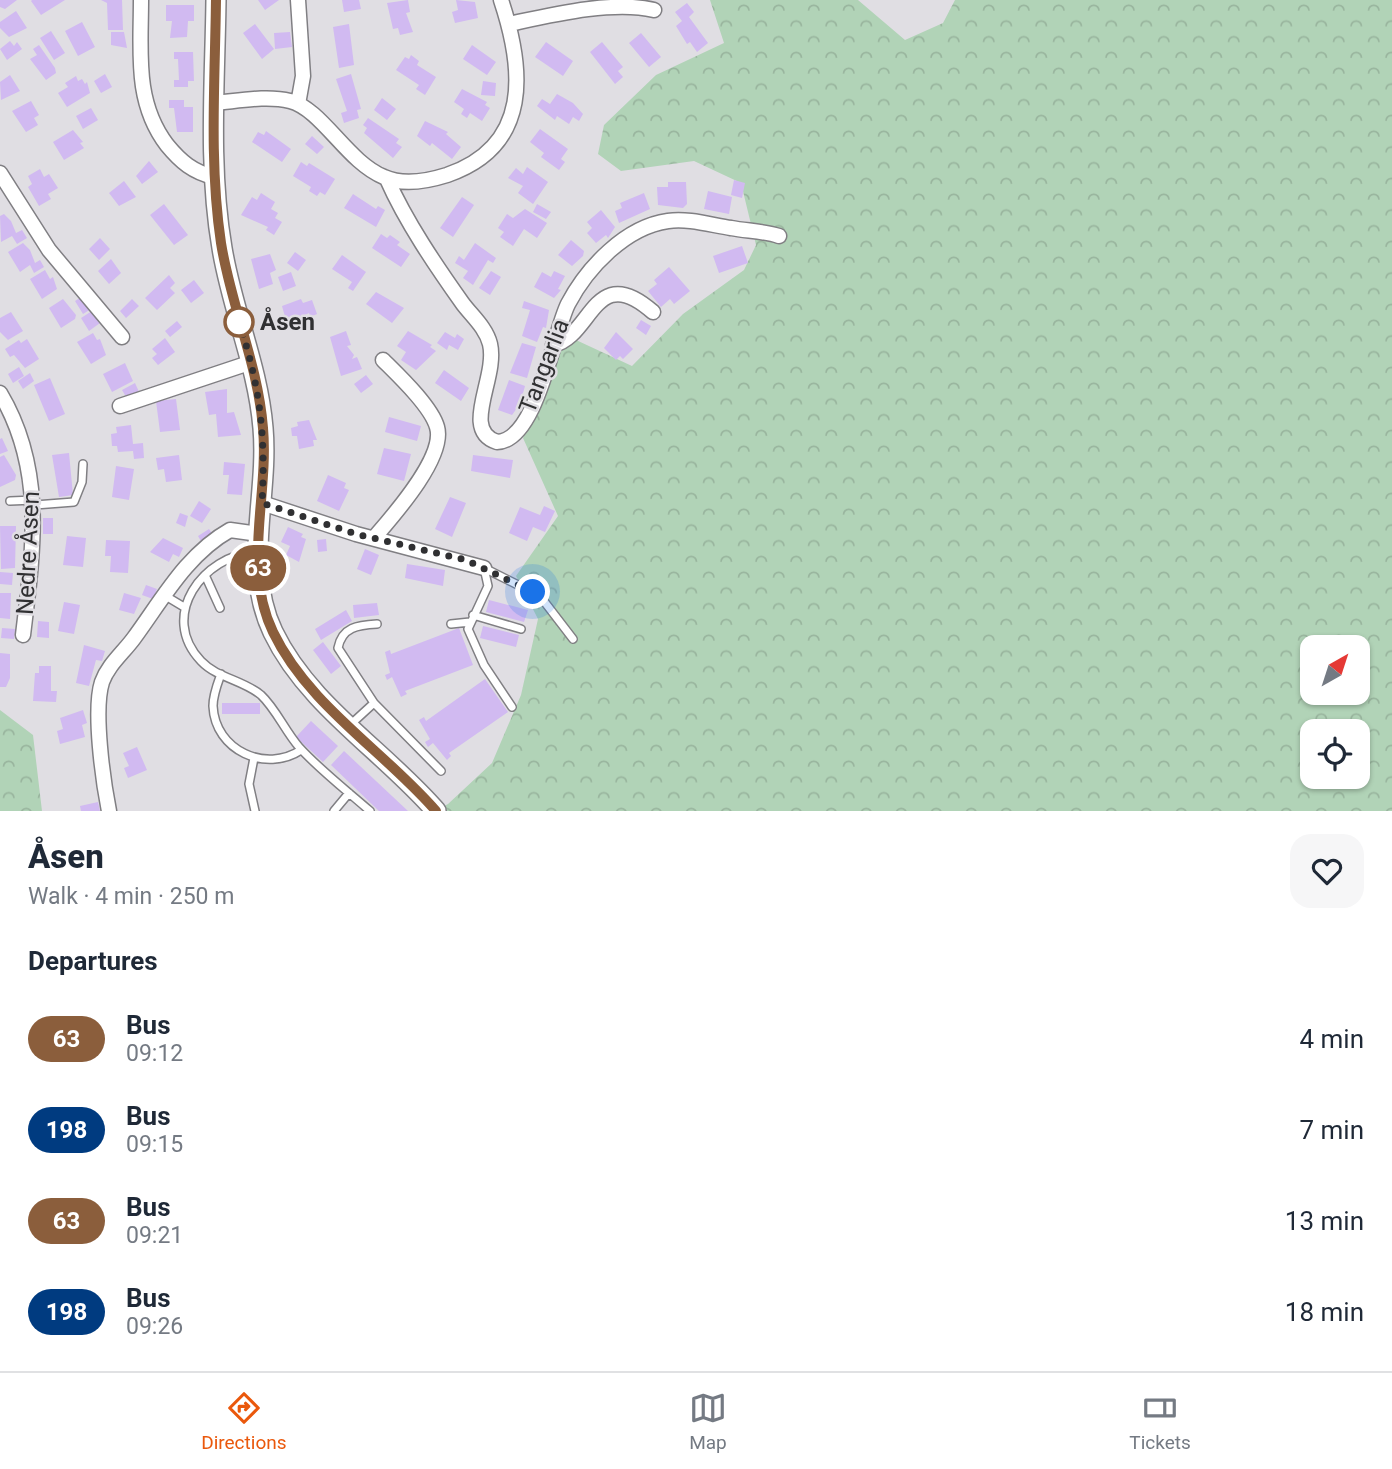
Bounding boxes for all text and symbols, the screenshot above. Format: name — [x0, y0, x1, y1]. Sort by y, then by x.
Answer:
marker: Åsen — [224, 307, 254, 337]
place label: Åsen — [260, 307, 315, 336]
street label: Tangarlia — [513, 315, 575, 417]
street label: Nedre Åsen — [10, 490, 45, 616]
line badge: 63 — [226, 545, 290, 591]
text: 63 — [244, 554, 272, 582]
your location — [515, 574, 550, 609]
north arrow — [1300, 635, 1370, 705]
map controls — [1300, 635, 1370, 789]
button: locate — [1300, 719, 1370, 789]
button: heart — [1290, 834, 1364, 908]
text: Åsen — [28, 837, 104, 876]
text: Walk · 4 min · 250 m — [28, 883, 234, 910]
text: Departures — [28, 946, 158, 976]
text: Bus — [126, 1010, 171, 1040]
text: 4 min — [1299, 1024, 1364, 1054]
text: 63 — [53, 1025, 80, 1053]
text: 09:12 — [126, 1040, 183, 1067]
text: Bus — [126, 1101, 171, 1131]
text: 7 min — [1299, 1115, 1364, 1145]
text: 198 — [46, 1116, 87, 1144]
text: 09:15 — [126, 1131, 183, 1158]
text: Bus — [126, 1192, 171, 1222]
text: 13 min — [1285, 1206, 1364, 1236]
text: 63 — [53, 1207, 80, 1235]
text: 09:21 — [126, 1222, 183, 1249]
text: Bus — [126, 1283, 171, 1313]
text: 18 min — [1285, 1297, 1364, 1327]
text: 198 — [46, 1298, 87, 1326]
text: 09:26 — [126, 1313, 183, 1340]
tab: Directions — [201, 1389, 287, 1454]
tab: Map — [689, 1389, 727, 1454]
tab: Tickets — [1129, 1389, 1191, 1454]

